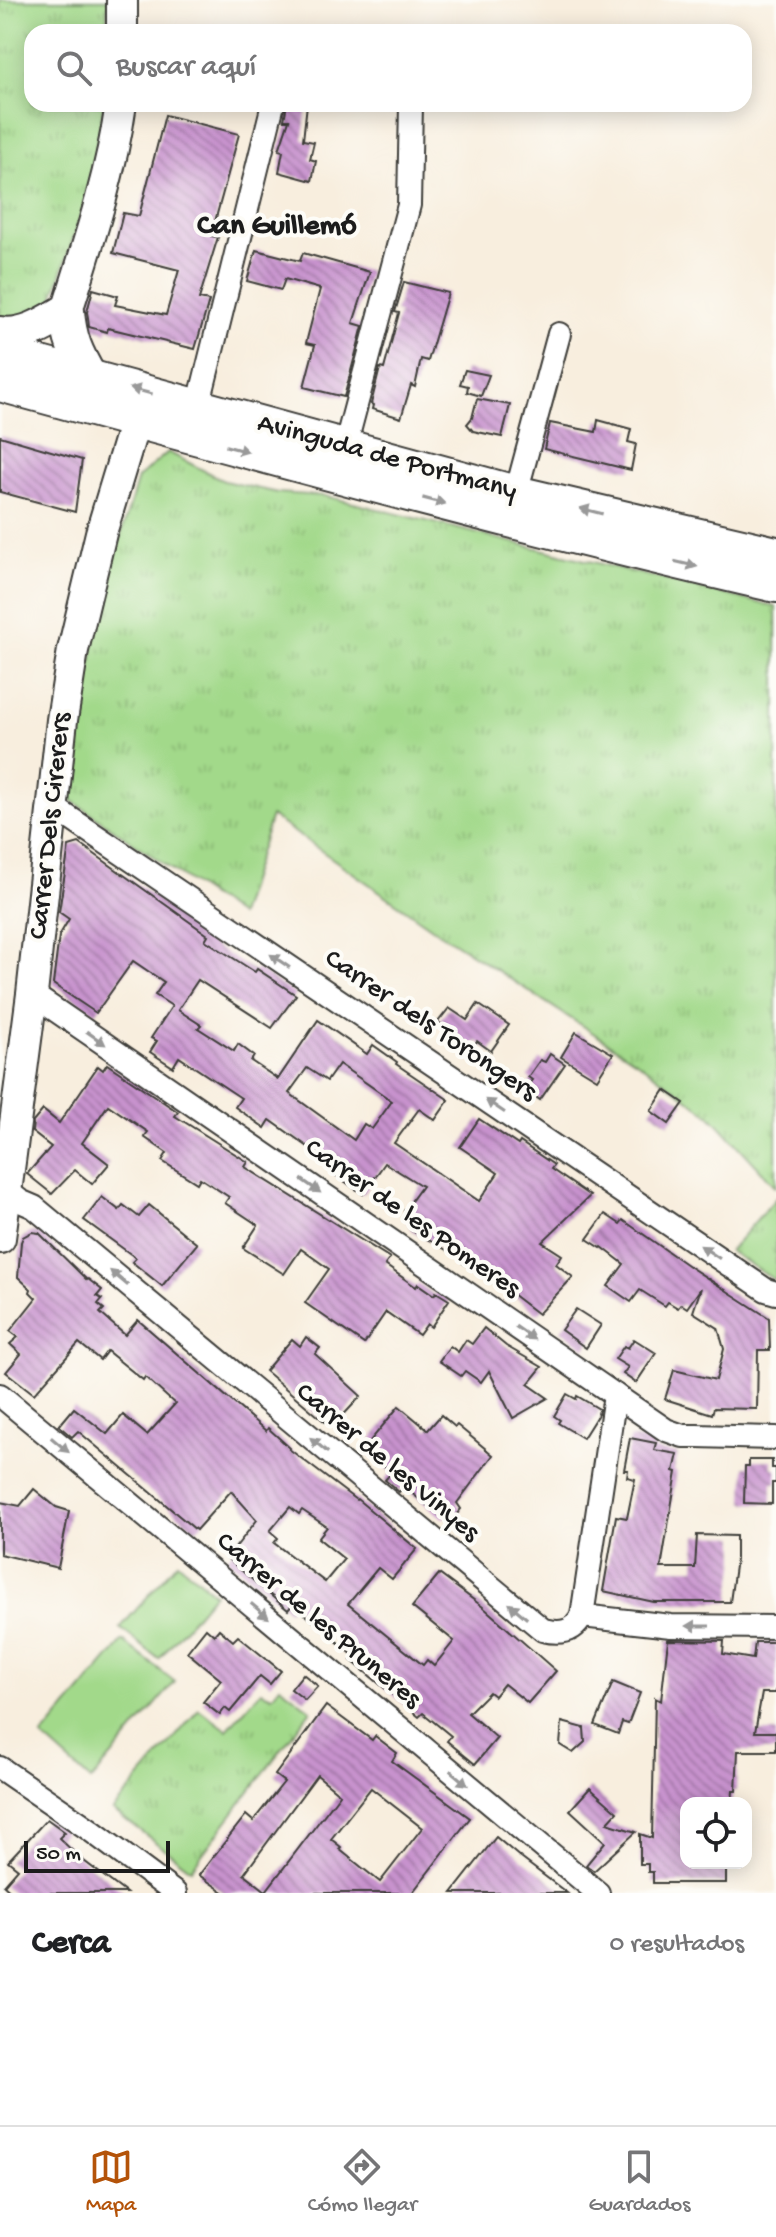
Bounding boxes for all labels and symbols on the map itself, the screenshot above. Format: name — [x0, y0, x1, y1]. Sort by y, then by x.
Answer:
district label: Can Guillemó — [197, 210, 357, 245]
one-way arrow — [128, 385, 153, 397]
street label: Avinguda de Portmany — [254, 407, 521, 509]
one-way arrow — [225, 443, 250, 455]
one-way arrow — [422, 496, 447, 508]
one-way arrow — [578, 504, 603, 517]
one-way arrow — [674, 558, 699, 571]
street label: Carrer Dels Cirerers — [23, 710, 79, 941]
street label: Carrer dels Torongers — [317, 943, 543, 1110]
one-way arrow — [269, 953, 290, 968]
one-way arrow — [86, 1030, 107, 1045]
one-way arrow — [484, 1099, 505, 1114]
street label: Carrer de les Pomeres — [298, 1132, 527, 1306]
one-way arrow — [300, 1178, 321, 1193]
one-way arrow — [699, 1245, 721, 1260]
one-way arrow — [110, 1270, 130, 1287]
one-way arrow — [514, 1325, 535, 1340]
street label: Carrer de les Vinyes — [288, 1376, 486, 1550]
one-way arrow — [50, 1436, 70, 1453]
one-way arrow — [309, 1437, 329, 1454]
street label: Carrer de les Pruneres — [209, 1526, 428, 1717]
one-way arrow — [249, 1602, 269, 1619]
one-way arrow — [509, 1603, 529, 1620]
one-way arrow — [685, 1620, 710, 1632]
one-way arrow — [449, 1769, 469, 1786]
scale bar — [24, 1837, 170, 1873]

